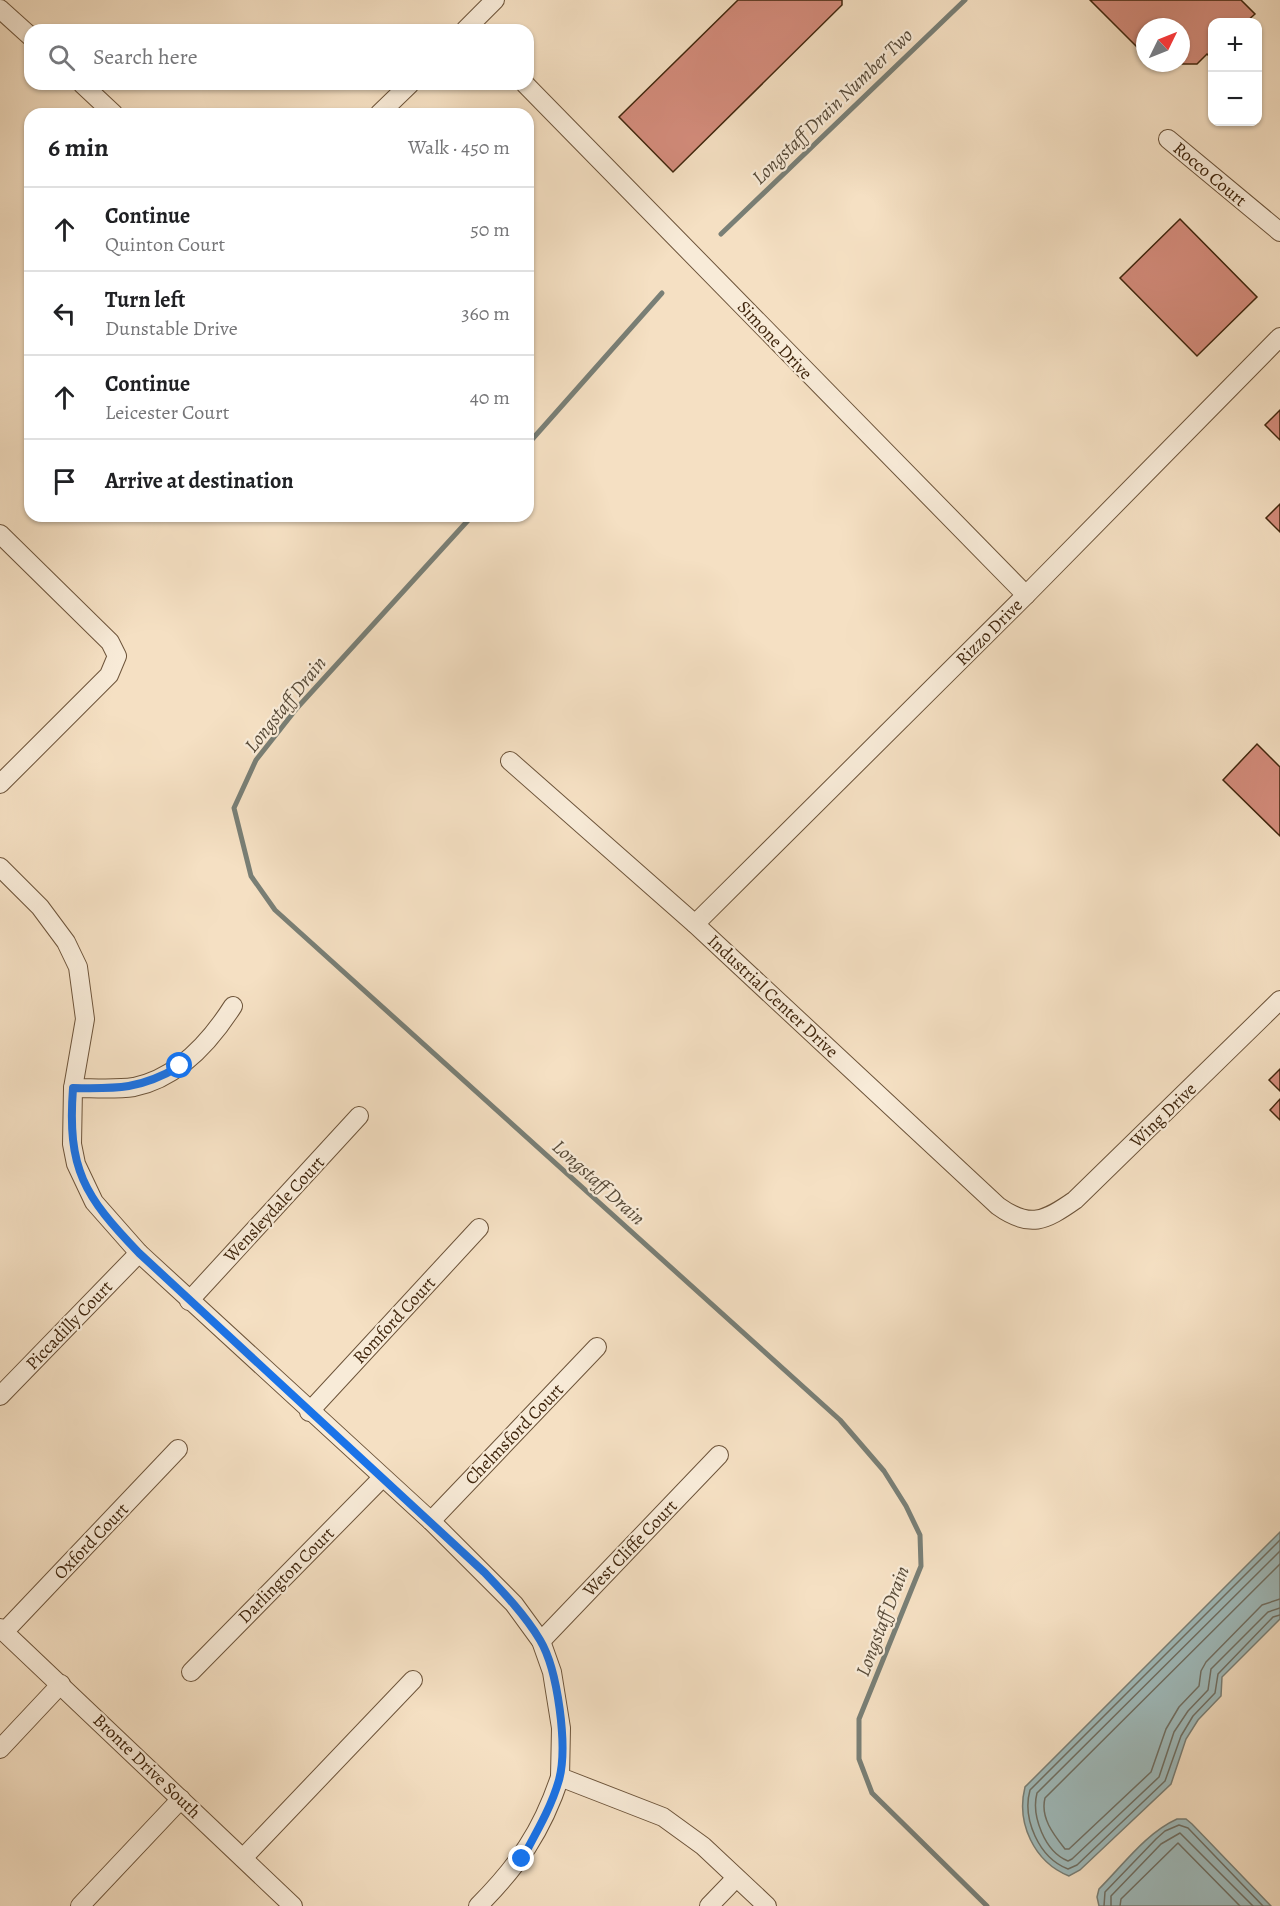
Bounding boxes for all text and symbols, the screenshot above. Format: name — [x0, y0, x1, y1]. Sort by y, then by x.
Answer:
north arrow — [1136, 18, 1190, 72]
map controls — [1208, 18, 1262, 126]
button: + — [1208, 18, 1262, 72]
water label: Longstaff Drain Number Two — [746, 22, 919, 191]
search box — [24, 24, 534, 90]
icon: search — [45, 41, 78, 74]
text: Search here — [93, 42, 198, 72]
button: − — [1208, 72, 1262, 126]
text: 6 min — [48, 130, 109, 165]
text: Walk · 450 m — [408, 134, 510, 161]
street label: Rocco Court — [1168, 136, 1252, 212]
text: Continue — [105, 201, 190, 231]
icon: ahead — [48, 213, 81, 246]
text: 50 m — [470, 216, 510, 243]
text: Quinton Court — [105, 231, 225, 258]
text: Turn left — [105, 285, 185, 315]
street label: Simone Drive — [732, 295, 818, 385]
icon: left — [48, 297, 81, 330]
text: 360 m — [461, 300, 510, 327]
text: Dunstable Drive — [105, 315, 238, 342]
text: Continue — [105, 369, 190, 399]
icon: ahead — [48, 381, 81, 414]
text: 40 m — [470, 384, 510, 411]
text: Leicester Court — [105, 399, 229, 426]
icon: arrive — [48, 465, 81, 498]
text: Arrive at destination — [105, 466, 294, 496]
street label: Rizzo Drive — [950, 593, 1028, 671]
water label: Longstaff Drain — [238, 651, 333, 758]
street label: Industrial Center Drive — [702, 929, 844, 1063]
route start — [166, 1052, 192, 1078]
street label: Wing Drive — [1124, 1077, 1202, 1154]
water label: Longstaff Drain — [546, 1133, 651, 1231]
street label: Wensleydale Court — [218, 1151, 330, 1268]
street label: Romford Court — [347, 1271, 441, 1369]
street label: Piccadilly Court — [20, 1275, 118, 1375]
street label: Chelmsford Court — [459, 1378, 569, 1490]
street label: West Cliffe Court — [577, 1494, 682, 1602]
street label: Oxford Court — [48, 1497, 134, 1585]
street label: Darlington Court — [233, 1522, 339, 1628]
water label: Longstaff Drain — [849, 1562, 916, 1680]
street label: Bronte Drive South — [88, 1708, 206, 1824]
route end — [508, 1845, 534, 1871]

